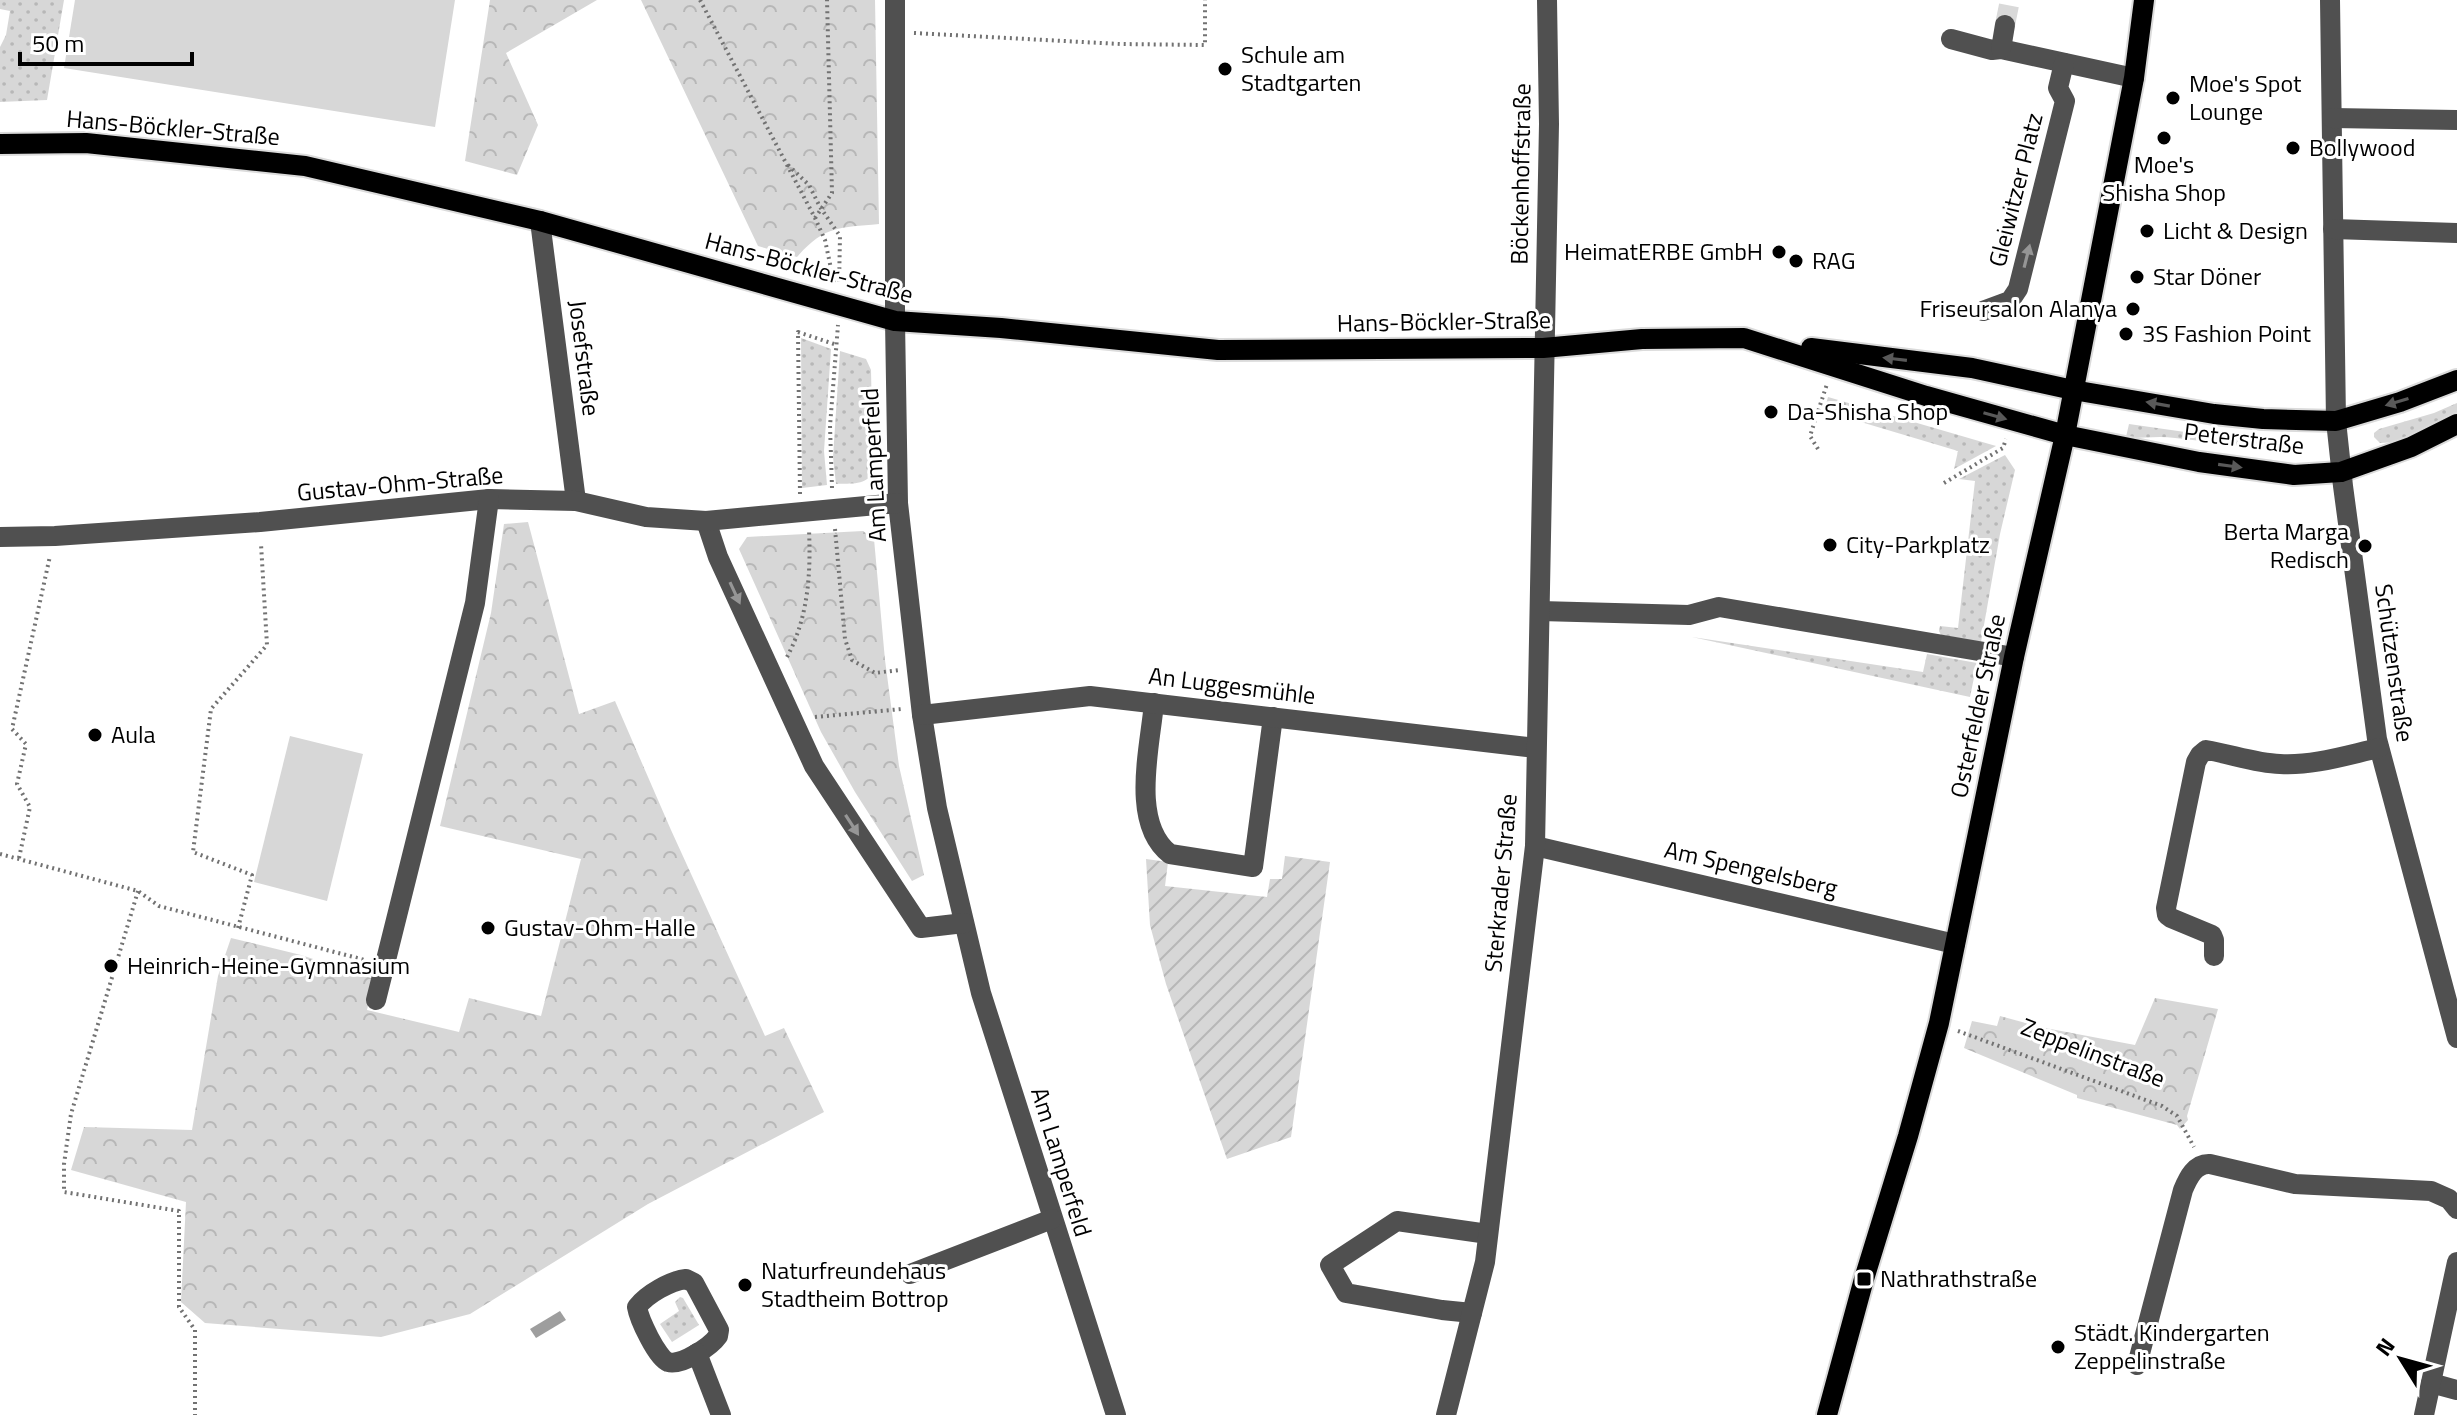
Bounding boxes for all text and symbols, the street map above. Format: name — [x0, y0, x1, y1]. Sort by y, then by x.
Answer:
scale bar — [20, 16, 192, 66]
text: 50 m — [32, 25, 84, 61]
place label: Schule am Stadtgarten — [1241, 36, 1361, 100]
marker: Schule am Stadtgarten — [1216, 60, 1234, 78]
place label: Moe's Spot Lounge — [2189, 65, 2302, 129]
street label: Böckenhoffstraße — [1500, 83, 1540, 265]
marker: Moe's Spot Lounge — [2164, 89, 2182, 107]
street label: Hans-Böckler-Straße — [65, 100, 281, 154]
street label: Gleiwitzer Platz — [1979, 109, 2052, 270]
marker: Moe's Shisha Shop — [2155, 129, 2173, 147]
place label: Bollywood — [2309, 129, 2415, 165]
marker: Bollywood — [2284, 139, 2302, 157]
place label: Moe's Shisha Shop — [2102, 146, 2226, 210]
place label: Licht & Design — [2163, 212, 2308, 248]
street label: Hans-Böckler-Straße — [701, 222, 917, 312]
marker: Licht & Design — [2138, 222, 2156, 240]
place label: HeimatERBE GmbH — [1564, 233, 1763, 269]
place label: RAG — [1812, 242, 1855, 278]
marker: HeimatERBE GmbH — [1770, 243, 1788, 261]
one-way arrow — [2021, 243, 2034, 268]
marker: RAG — [1787, 252, 1805, 270]
place label: Star Döner — [2153, 258, 2261, 294]
marker: Star Döner — [2128, 268, 2146, 286]
place label: Friseursalon Alanya — [1919, 290, 2117, 326]
street label: Josefstraße — [560, 298, 610, 418]
marker: Friseursalon Alanya — [2124, 300, 2142, 318]
street label: Hans-Böckler-Straße — [1337, 301, 1551, 341]
place label: 3S Fashion Point — [2142, 315, 2312, 351]
marker: 3S Fashion Point — [2117, 325, 2135, 343]
one-way arrow — [1882, 352, 1907, 365]
street label: Am Lamperfeld — [851, 387, 895, 543]
place label: Da-Shisha Shop — [1787, 393, 1948, 429]
one-way arrow — [2385, 396, 2409, 409]
one-way arrow — [2146, 397, 2171, 410]
marker: Da-Shisha Shop — [1762, 403, 1780, 421]
one-way arrow — [1984, 410, 2008, 423]
street label: Peterstraße — [2182, 413, 2306, 463]
street label: Gustav-Ohm-Straße — [295, 456, 505, 510]
one-way arrow — [2218, 460, 2243, 473]
place label: Berta Marga Redisch — [2223, 513, 2349, 577]
place label: City-Parkplatz — [1846, 526, 1990, 562]
marker: City-Parkplatz — [1821, 536, 1839, 554]
marker: Berta Marga Redisch — [2356, 537, 2374, 555]
one-way arrow — [728, 582, 742, 605]
street label: Schützenstraße — [2366, 582, 2424, 744]
street label: Osterfelder Straße — [1940, 611, 2014, 801]
street label: An Luggesmühle — [1147, 657, 1318, 713]
place label: Aula — [111, 716, 156, 752]
marker: Aula — [86, 726, 104, 744]
street label: Sterkrader Straße — [1474, 792, 1526, 974]
one-way arrow — [845, 814, 860, 835]
street label: Am Spengelsberg — [1661, 831, 1841, 905]
place label: Gustav-Ohm-Halle — [504, 909, 696, 945]
marker: Gustav-Ohm-Halle — [479, 919, 497, 937]
place label: Heinrich-Heine-Gymnasium — [127, 947, 410, 983]
marker: Heinrich-Heine-Gymnasium — [102, 957, 120, 975]
street label: Zeppelinstraße — [2016, 1008, 2171, 1096]
street label: Am Lamperfeld — [1022, 1083, 1102, 1241]
place label: Naturfreundehaus Stadtheim Bottrop — [761, 1252, 949, 1316]
place label: Nathrathstraße — [1880, 1260, 2037, 1296]
marker: Nathrathstraße — [1855, 1270, 1873, 1288]
marker: Naturfreundehaus Stadtheim Bottrop — [736, 1276, 754, 1294]
place label: Städt. Kindergarten Zeppelinstraße — [2074, 1314, 2270, 1378]
north arrow — [2361, 1319, 2441, 1399]
text: N — [2367, 1331, 2403, 1363]
marker: Städt. Kindergarten Zeppelinstraße — [2049, 1338, 2067, 1356]

